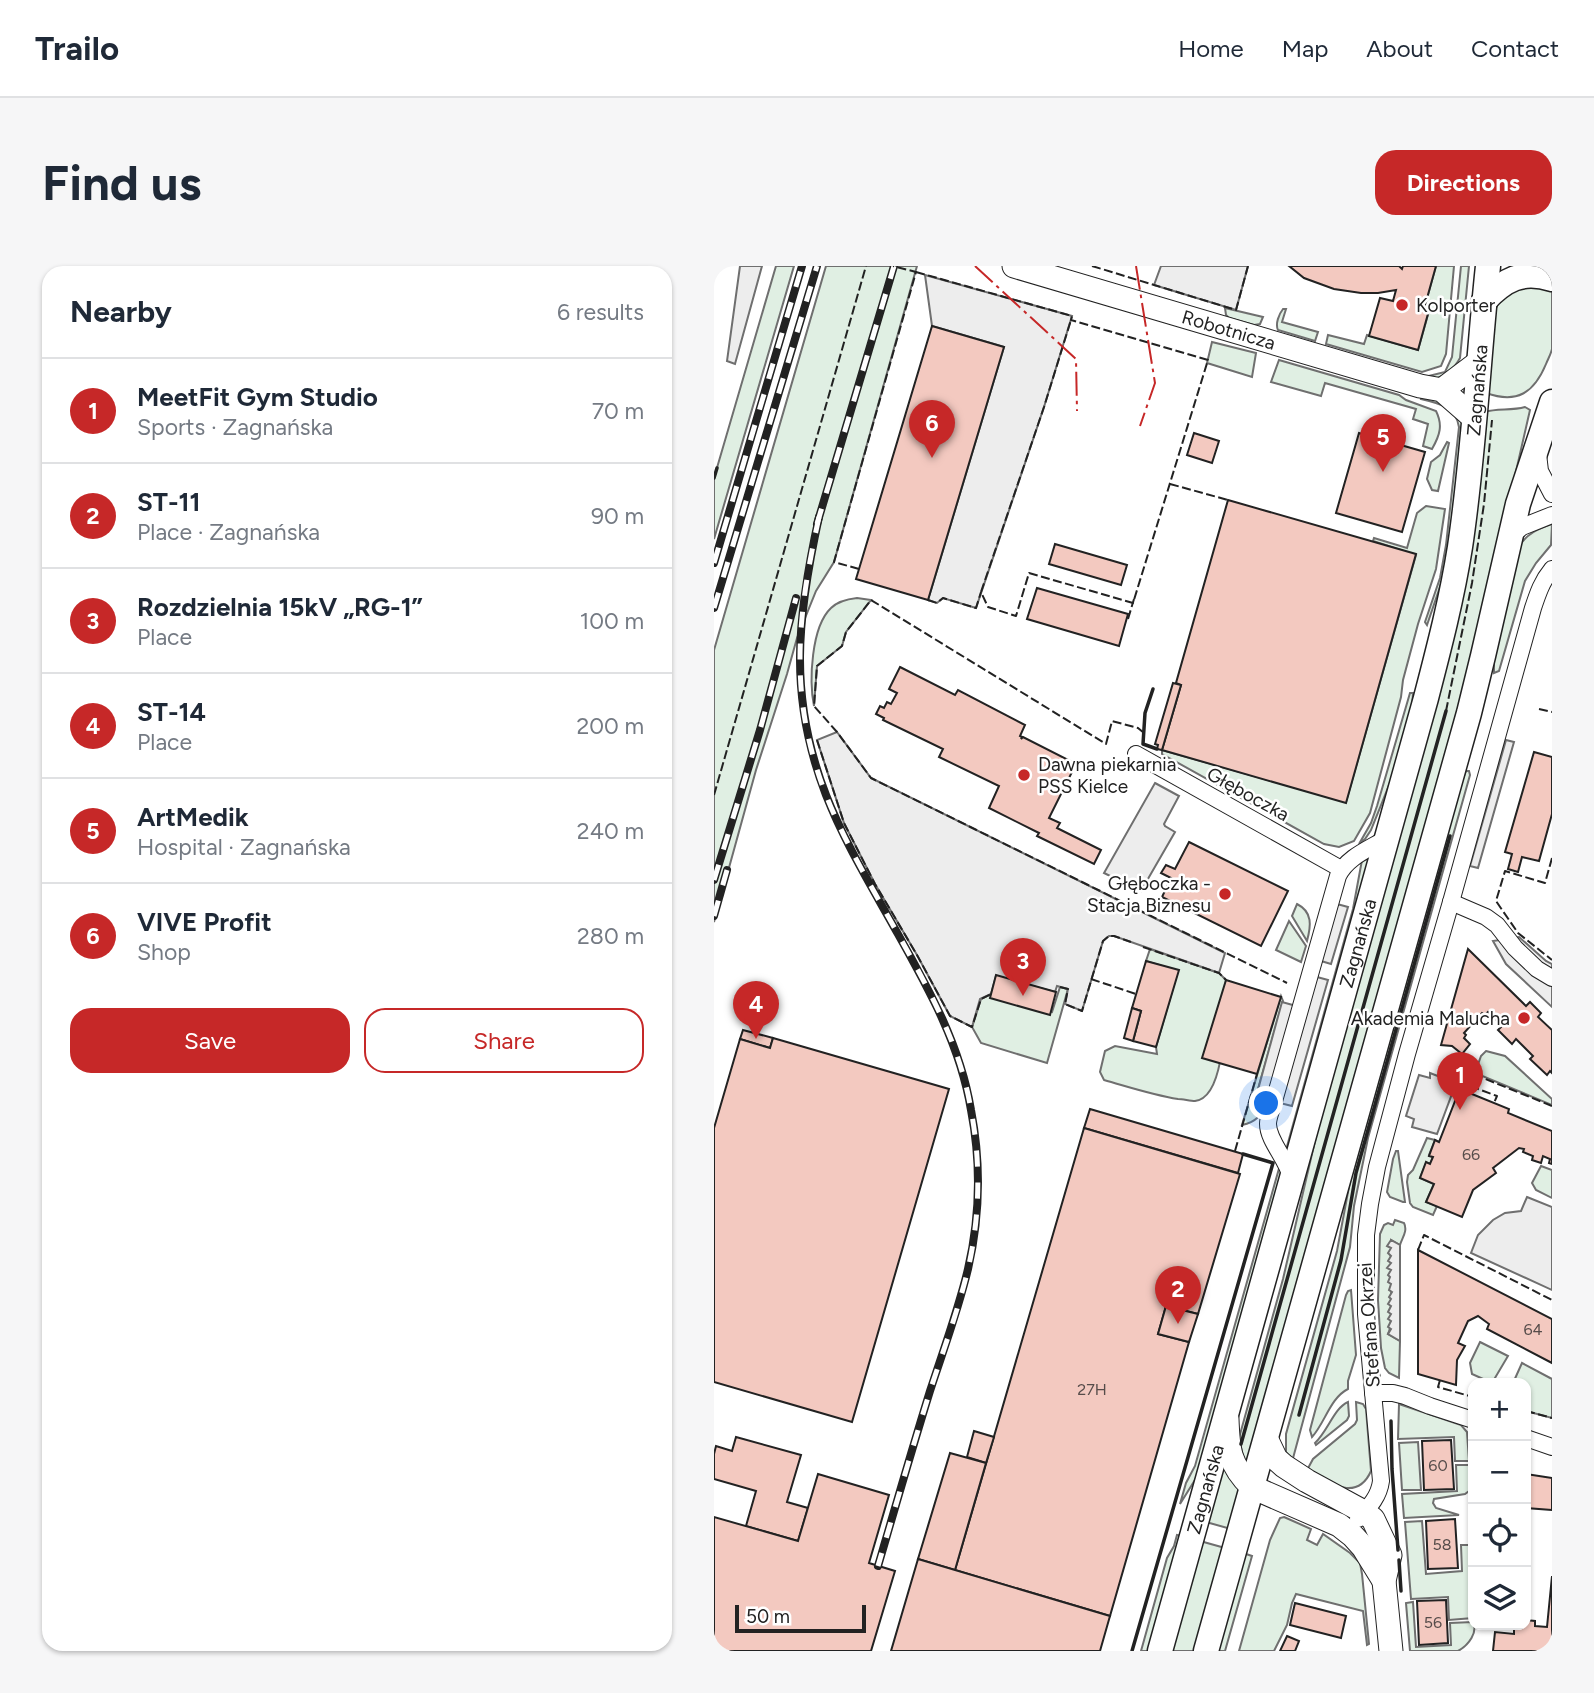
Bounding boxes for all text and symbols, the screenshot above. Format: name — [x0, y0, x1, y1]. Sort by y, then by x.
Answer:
text: Trailo — [35, 29, 119, 68]
text: Home — [1178, 34, 1244, 63]
text: Map — [1282, 34, 1328, 63]
text: About — [1366, 34, 1433, 63]
text: Contact — [1471, 34, 1559, 63]
button: Directions — [1375, 150, 1552, 215]
text: Find us — [42, 153, 201, 212]
text: Nearby — [70, 293, 172, 330]
place label: Kolporter — [1416, 294, 1496, 317]
marker: Kolporter — [1394, 297, 1410, 313]
text: 6 results — [557, 298, 644, 326]
street label: Robotnicza — [1179, 305, 1278, 354]
street label: Zagnańska — [1461, 344, 1492, 437]
text: MeetFit Gym Studio — [137, 381, 378, 413]
text: 1 — [88, 397, 98, 425]
text: 70 m — [592, 397, 644, 425]
pin: 6 — [909, 400, 955, 458]
text: Sports · Zagnańska — [137, 413, 333, 441]
pin: 5 — [1360, 414, 1406, 472]
text: ST-11 — [137, 486, 201, 518]
text: 2 — [86, 502, 100, 530]
text: 90 m — [591, 502, 644, 530]
text: Place · Zagnańska — [137, 518, 320, 546]
text: Rozdzielnia 15kV „RG-1” — [137, 591, 422, 623]
text: 3 — [87, 607, 99, 635]
text: 100 m — [580, 607, 644, 635]
text: Place — [137, 623, 192, 651]
text: ST-14 — [137, 696, 206, 728]
text: 4 — [86, 712, 100, 740]
text: 200 m — [576, 712, 644, 740]
text: Place — [137, 728, 192, 756]
place label: Dawna piekarnia PSS Kielce — [1038, 753, 1176, 798]
street label: Głęboczka — [1203, 762, 1293, 826]
marker: Dawna piekarnia PSS Kielce — [1016, 767, 1032, 783]
text: ArtMedik — [137, 801, 249, 833]
text: 5 — [86, 817, 100, 845]
text: 240 m — [577, 817, 644, 845]
text: Hospital · Zagnańska — [137, 833, 351, 861]
place label: Głęboczka - Stacja Biznesu — [1087, 872, 1211, 917]
marker: Głęboczka - Stacja Biznesu — [1217, 886, 1233, 902]
street label: Zagnańska — [1334, 896, 1381, 990]
text: VIVE Profit — [137, 906, 272, 938]
text: 6 — [86, 922, 100, 950]
text: 280 m — [577, 922, 644, 950]
text: Shop — [137, 938, 191, 966]
pin: 3 — [1000, 938, 1046, 996]
pin: 4 — [733, 981, 779, 1039]
place label: Akademia Malucha — [1351, 1007, 1510, 1030]
button: Save — [70, 1008, 350, 1073]
button: Share — [364, 1008, 644, 1073]
marker: Akademia Malucha — [1516, 1010, 1532, 1026]
pin: 1 — [1437, 1052, 1483, 1110]
your location — [1249, 1086, 1283, 1120]
house number: 66 — [1462, 1145, 1480, 1164]
street label: Stefana Okrzei — [1353, 1262, 1385, 1388]
pin: 2 — [1155, 1266, 1201, 1324]
house number: 64 — [1524, 1320, 1543, 1339]
map controls — [1468, 1378, 1531, 1630]
button: + — [1468, 1378, 1531, 1441]
house number: 27H — [1077, 1380, 1107, 1399]
button: − — [1468, 1441, 1531, 1504]
street label: Zagnańska — [1182, 1442, 1229, 1536]
house number: 60 — [1428, 1456, 1448, 1475]
button: locate — [1468, 1504, 1531, 1567]
house number: 58 — [1432, 1535, 1452, 1554]
button: layers — [1468, 1567, 1531, 1630]
scale bar — [735, 1602, 866, 1634]
text: 50 m — [746, 1605, 790, 1628]
house number: 56 — [1424, 1613, 1442, 1632]

